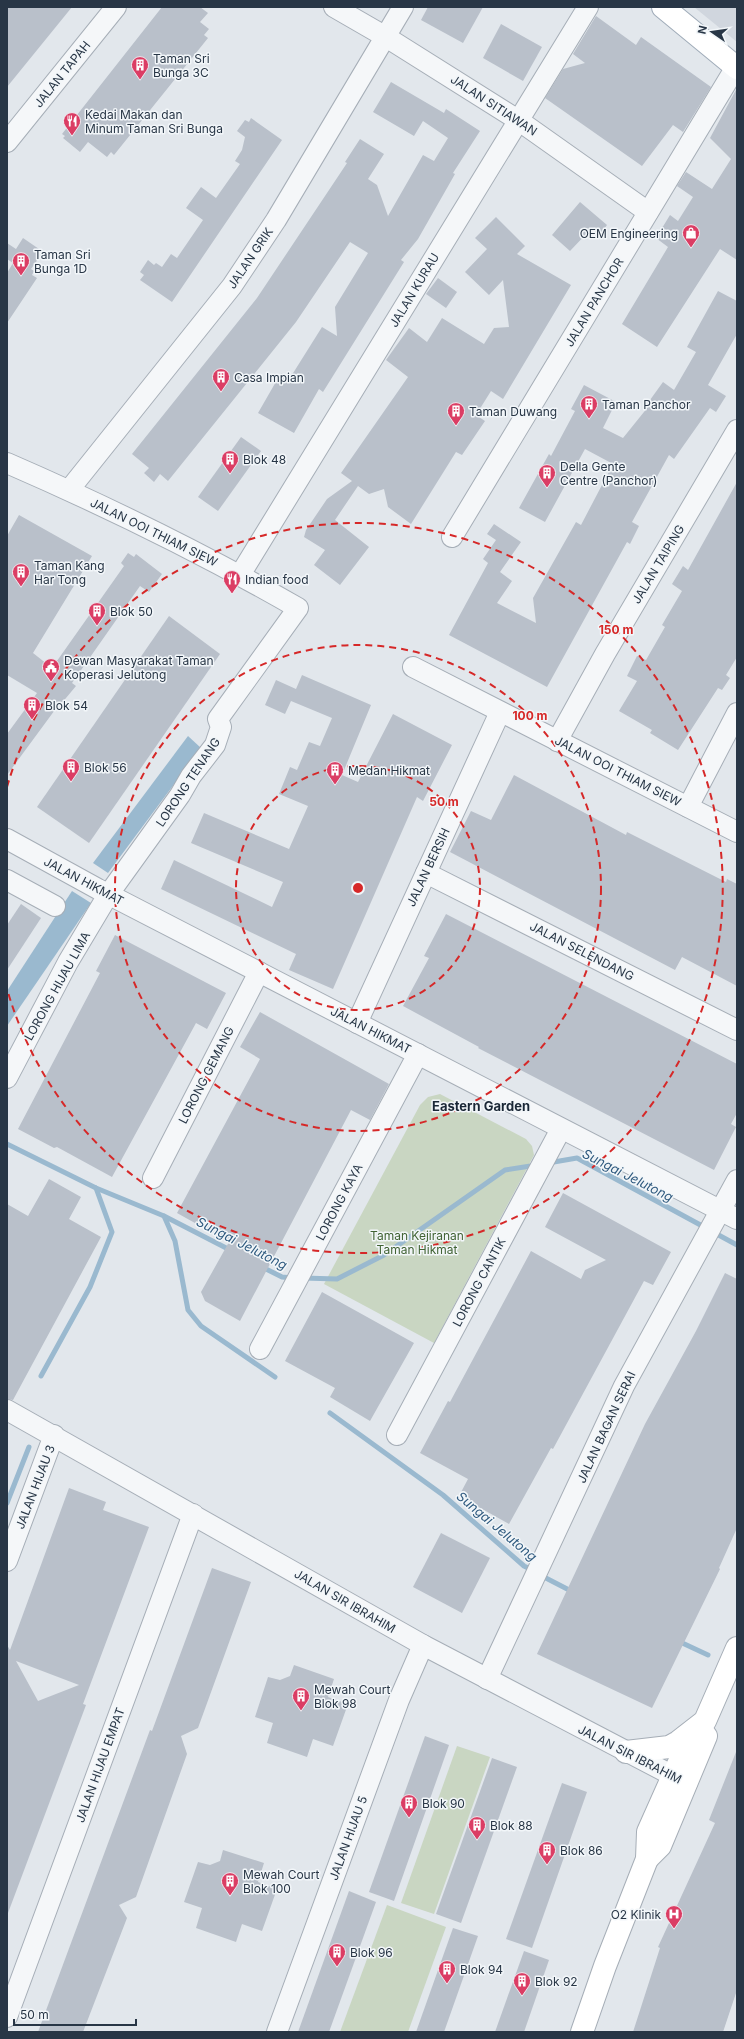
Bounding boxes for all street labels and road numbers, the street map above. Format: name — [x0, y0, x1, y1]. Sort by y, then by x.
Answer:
street label: JALAN TAPAH — [31, 38, 93, 110]
street label: JALAN SITIAWAN — [448, 71, 540, 139]
street label: JALAN GRIK — [224, 225, 276, 291]
street label: JALAN KURAU — [386, 250, 442, 330]
street label: JALAN PANCHOR — [562, 255, 627, 349]
street label: JALAN OOI THIAM SIEW — [88, 495, 220, 569]
street label: JALAN TAIPING — [629, 522, 687, 606]
street label: JALAN OOI THIAM SIEW — [552, 733, 684, 809]
street label: LORONG TENANG — [153, 735, 223, 829]
street label: JALAN BERSIH — [403, 825, 453, 909]
street label: JALAN HIKMAT — [41, 854, 127, 908]
street label: JALAN SELENDANG — [527, 918, 637, 984]
street label: LORONG HIJAU LIMA — [21, 929, 93, 1043]
street label: JALAN HIKMAT — [328, 1003, 414, 1057]
street label: LORONG GEMANG — [175, 1024, 237, 1126]
street label: LORONG KAYA — [312, 1161, 366, 1243]
street label: LORONG CANTIK — [449, 1235, 509, 1329]
street label: JALAN BAGAN SERAI — [574, 1369, 638, 1485]
street label: JALAN HIJAU 3 — [12, 1443, 58, 1531]
street label: JALAN SIR IBRAHIM — [292, 1566, 398, 1636]
street label: JALAN HIJAU EMPAT — [72, 1705, 128, 1825]
street label: JALAN SIR IBRAHIM — [576, 1721, 684, 1787]
street label: JALAN HIJAU 5 — [326, 1794, 370, 1882]

